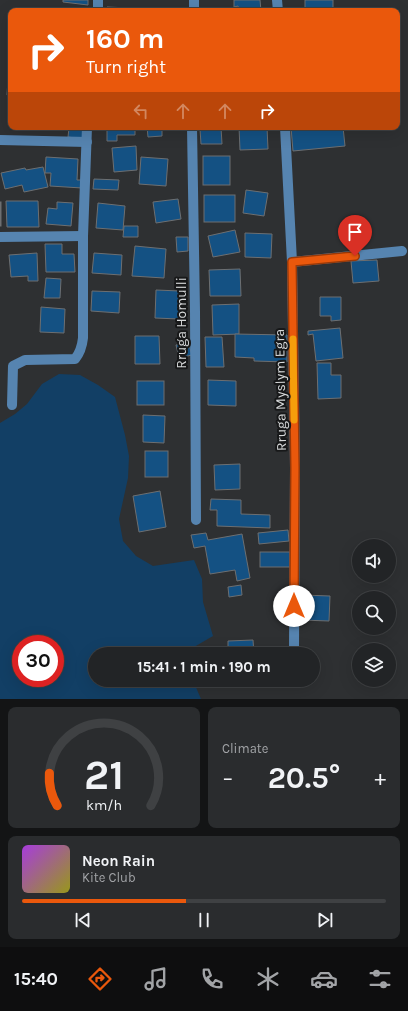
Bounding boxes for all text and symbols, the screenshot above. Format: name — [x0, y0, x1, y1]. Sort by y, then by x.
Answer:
text: 160 m — [86, 22, 164, 55]
icon: right — [20, 24, 72, 76]
text: Turn right — [86, 56, 166, 78]
icon: left — [130, 100, 152, 122]
icon: ahead — [172, 100, 194, 122]
icon: ahead — [214, 100, 236, 122]
icon: right — [256, 100, 278, 122]
pin — [338, 215, 372, 256]
icon: arrive — [344, 221, 366, 243]
street label: Rruga Homulli — [173, 277, 190, 369]
street label: Rruga Myslym Egra — [271, 329, 290, 451]
map controls — [352, 539, 396, 687]
button: sound — [352, 539, 396, 583]
position arrow — [273, 585, 315, 627]
button: search — [352, 591, 396, 635]
speed limit sign: 30 — [12, 635, 64, 687]
button: layers — [352, 643, 396, 687]
text: 15:41 · 1 min · 190 m — [137, 658, 271, 676]
text: Climate — [222, 741, 268, 756]
text: 21 — [84, 750, 124, 798]
text: 20.5° — [268, 760, 340, 796]
text: − — [222, 765, 234, 791]
text: + — [374, 765, 386, 791]
text: km/h — [86, 796, 122, 813]
text: Neon Rain — [82, 852, 155, 870]
text: Kite Club — [82, 870, 136, 885]
icon: previous — [72, 909, 94, 931]
icon: pause — [193, 909, 215, 931]
icon: next — [314, 909, 336, 931]
icon: directions — [86, 965, 114, 993]
icon: music — [142, 965, 170, 993]
icon: phone — [198, 965, 226, 993]
icon: climate — [254, 965, 282, 993]
icon: car — [310, 965, 338, 993]
icon: filters — [366, 965, 394, 993]
text: 15:40 — [14, 968, 58, 990]

